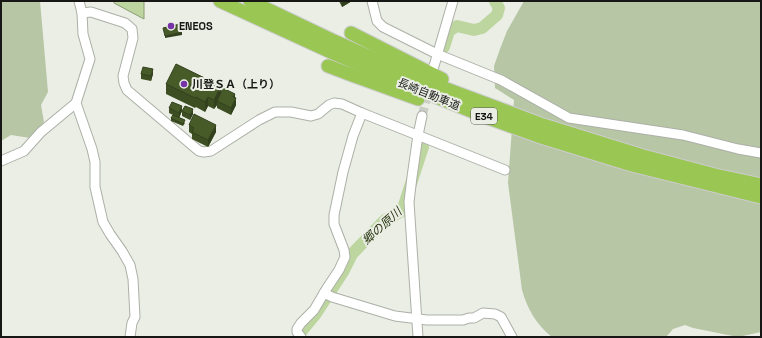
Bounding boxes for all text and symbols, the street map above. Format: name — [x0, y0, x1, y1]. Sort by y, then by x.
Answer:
place label: ENEOS — [179, 19, 213, 33]
marker: ENEOS — [166, 21, 176, 31]
street label: 長崎自動車道 — [396, 75, 462, 113]
place label: 川登ＳＡ（上り） — [192, 77, 280, 91]
marker: 川登ＳＡ（上り） — [179, 79, 189, 89]
road number: E34 — [471, 108, 497, 124]
water label: 郷の原川 — [359, 203, 407, 248]

